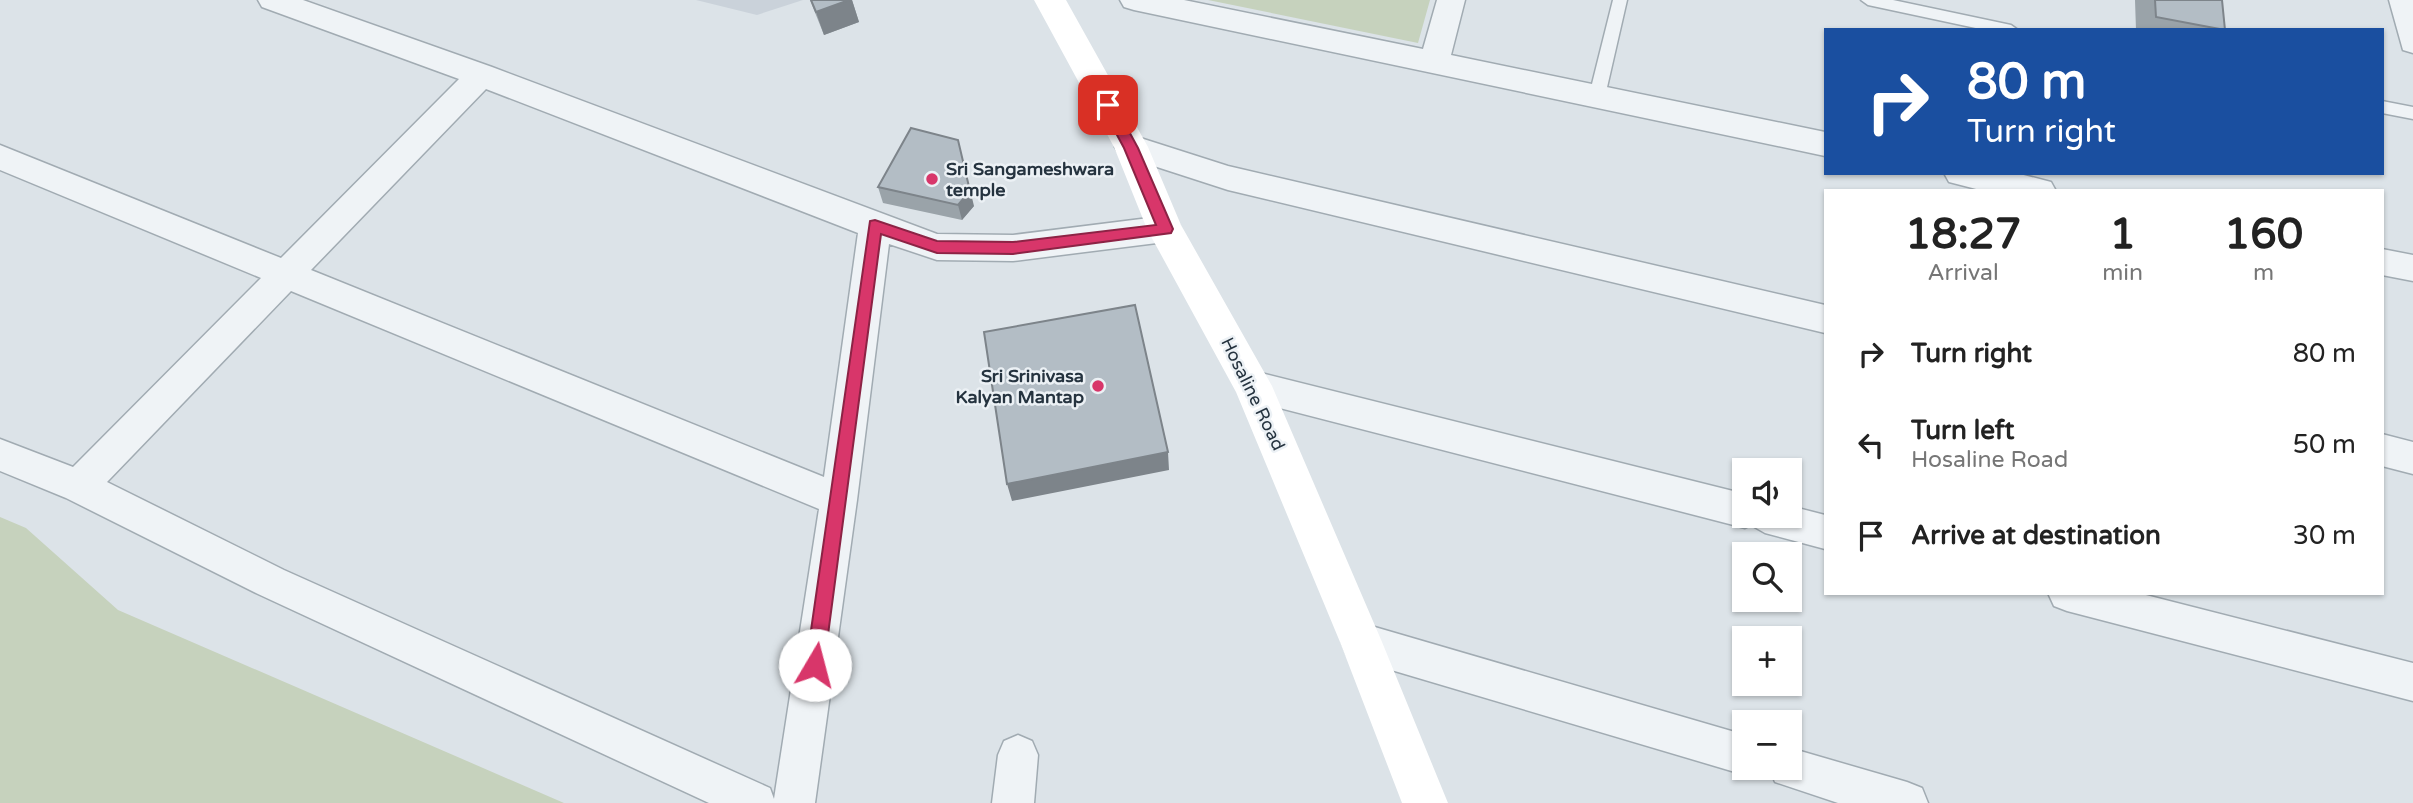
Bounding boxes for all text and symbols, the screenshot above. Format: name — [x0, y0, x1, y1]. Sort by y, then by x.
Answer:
text: 80 m — [1967, 53, 2086, 112]
icon: right — [1852, 56, 1943, 147]
pin — [1078, 75, 1138, 135]
icon: arrive — [1089, 86, 1127, 124]
text: Turn right — [1967, 113, 2116, 151]
place label: Sri Sangameshwara temple — [946, 158, 1114, 201]
marker: Sri Sangameshwara temple — [924, 171, 940, 187]
text: 18:27 — [1905, 209, 2021, 260]
text: 1 — [2109, 209, 2136, 260]
text: 160 — [2224, 209, 2303, 260]
text: Arrival — [1928, 259, 1999, 287]
text: min — [2102, 259, 2143, 287]
text: m — [2253, 259, 2274, 287]
street label: Hosaline Road — [1216, 334, 1290, 454]
icon: right — [1852, 335, 1890, 373]
text: Turn right — [1911, 338, 2032, 369]
text: 80 m — [2293, 338, 2356, 369]
place label: Sri Srinivasa Kalyan Mantap — [955, 365, 1084, 408]
marker: Sri Srinivasa Kalyan Mantap — [1090, 378, 1106, 394]
text: Turn left — [1911, 415, 2014, 446]
icon: left — [1852, 426, 1890, 464]
text: 50 m — [2293, 429, 2356, 460]
text: Hosaline Road — [1911, 446, 2068, 474]
map controls — [1732, 458, 1802, 780]
button: sound — [1732, 458, 1802, 528]
icon: arrive — [1852, 517, 1890, 555]
text: Arrive at destination — [1911, 520, 2161, 551]
text: 30 m — [2293, 520, 2356, 551]
button: search — [1732, 542, 1802, 612]
button: + — [1732, 626, 1802, 696]
position arrow — [778, 628, 852, 702]
button: − — [1732, 710, 1802, 780]

